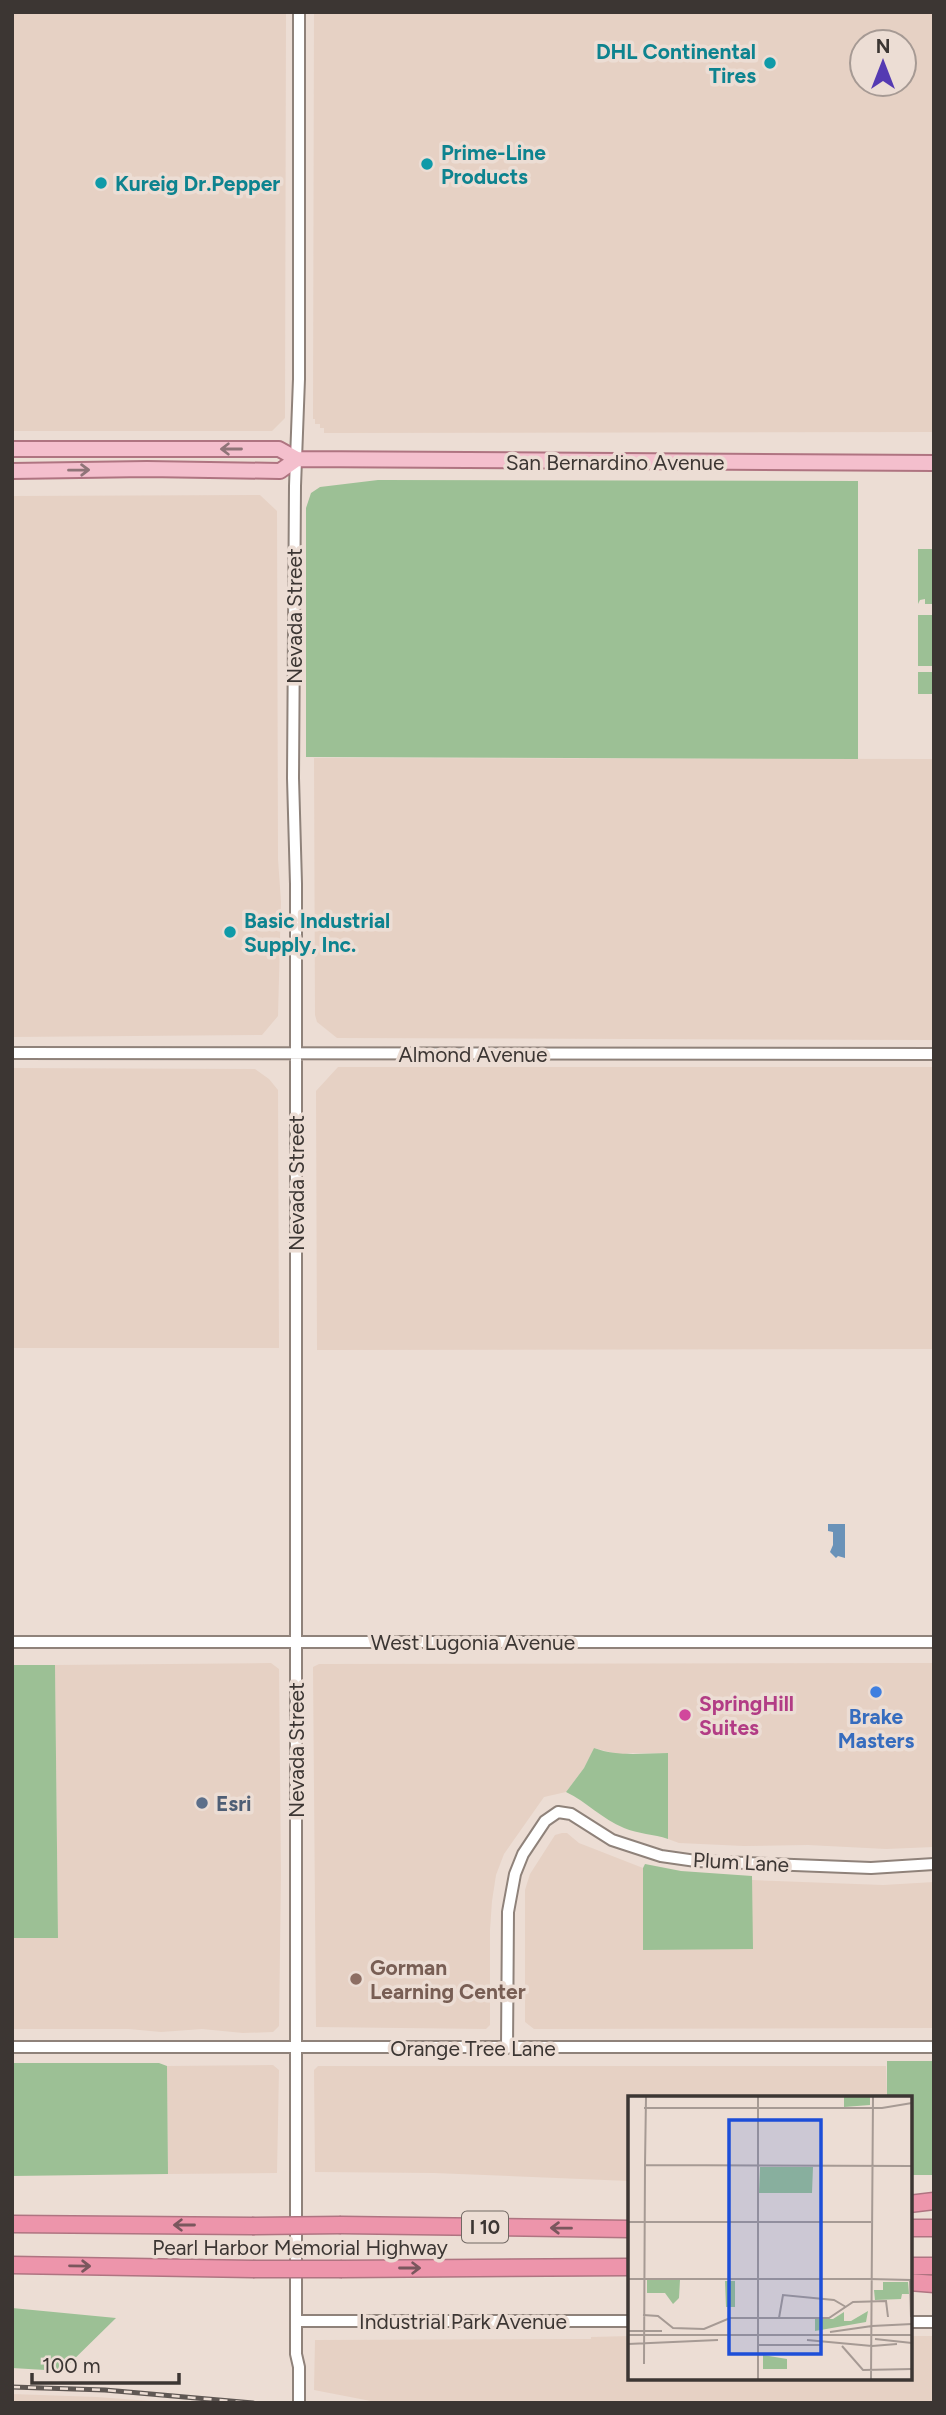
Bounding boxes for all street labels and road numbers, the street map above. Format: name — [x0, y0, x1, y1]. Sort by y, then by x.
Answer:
street label: San Bernardino Avenue — [506, 450, 724, 475]
street label: Nevada Street — [282, 548, 307, 684]
street label: Almond Avenue — [398, 1042, 548, 1067]
street label: Nevada Street — [284, 1115, 309, 1251]
street label: West Lugonia Avenue — [371, 1630, 575, 1655]
street label: Nevada Street — [284, 1682, 309, 1818]
street label: Plum Lane — [692, 1847, 790, 1877]
street label: Orange Tree Lane — [390, 2036, 556, 2061]
road number: I 10 — [462, 2212, 508, 2242]
street label: Pearl Harbor Memorial Highway — [152, 2235, 448, 2260]
street label: Industrial Park Avenue — [359, 2309, 567, 2334]

